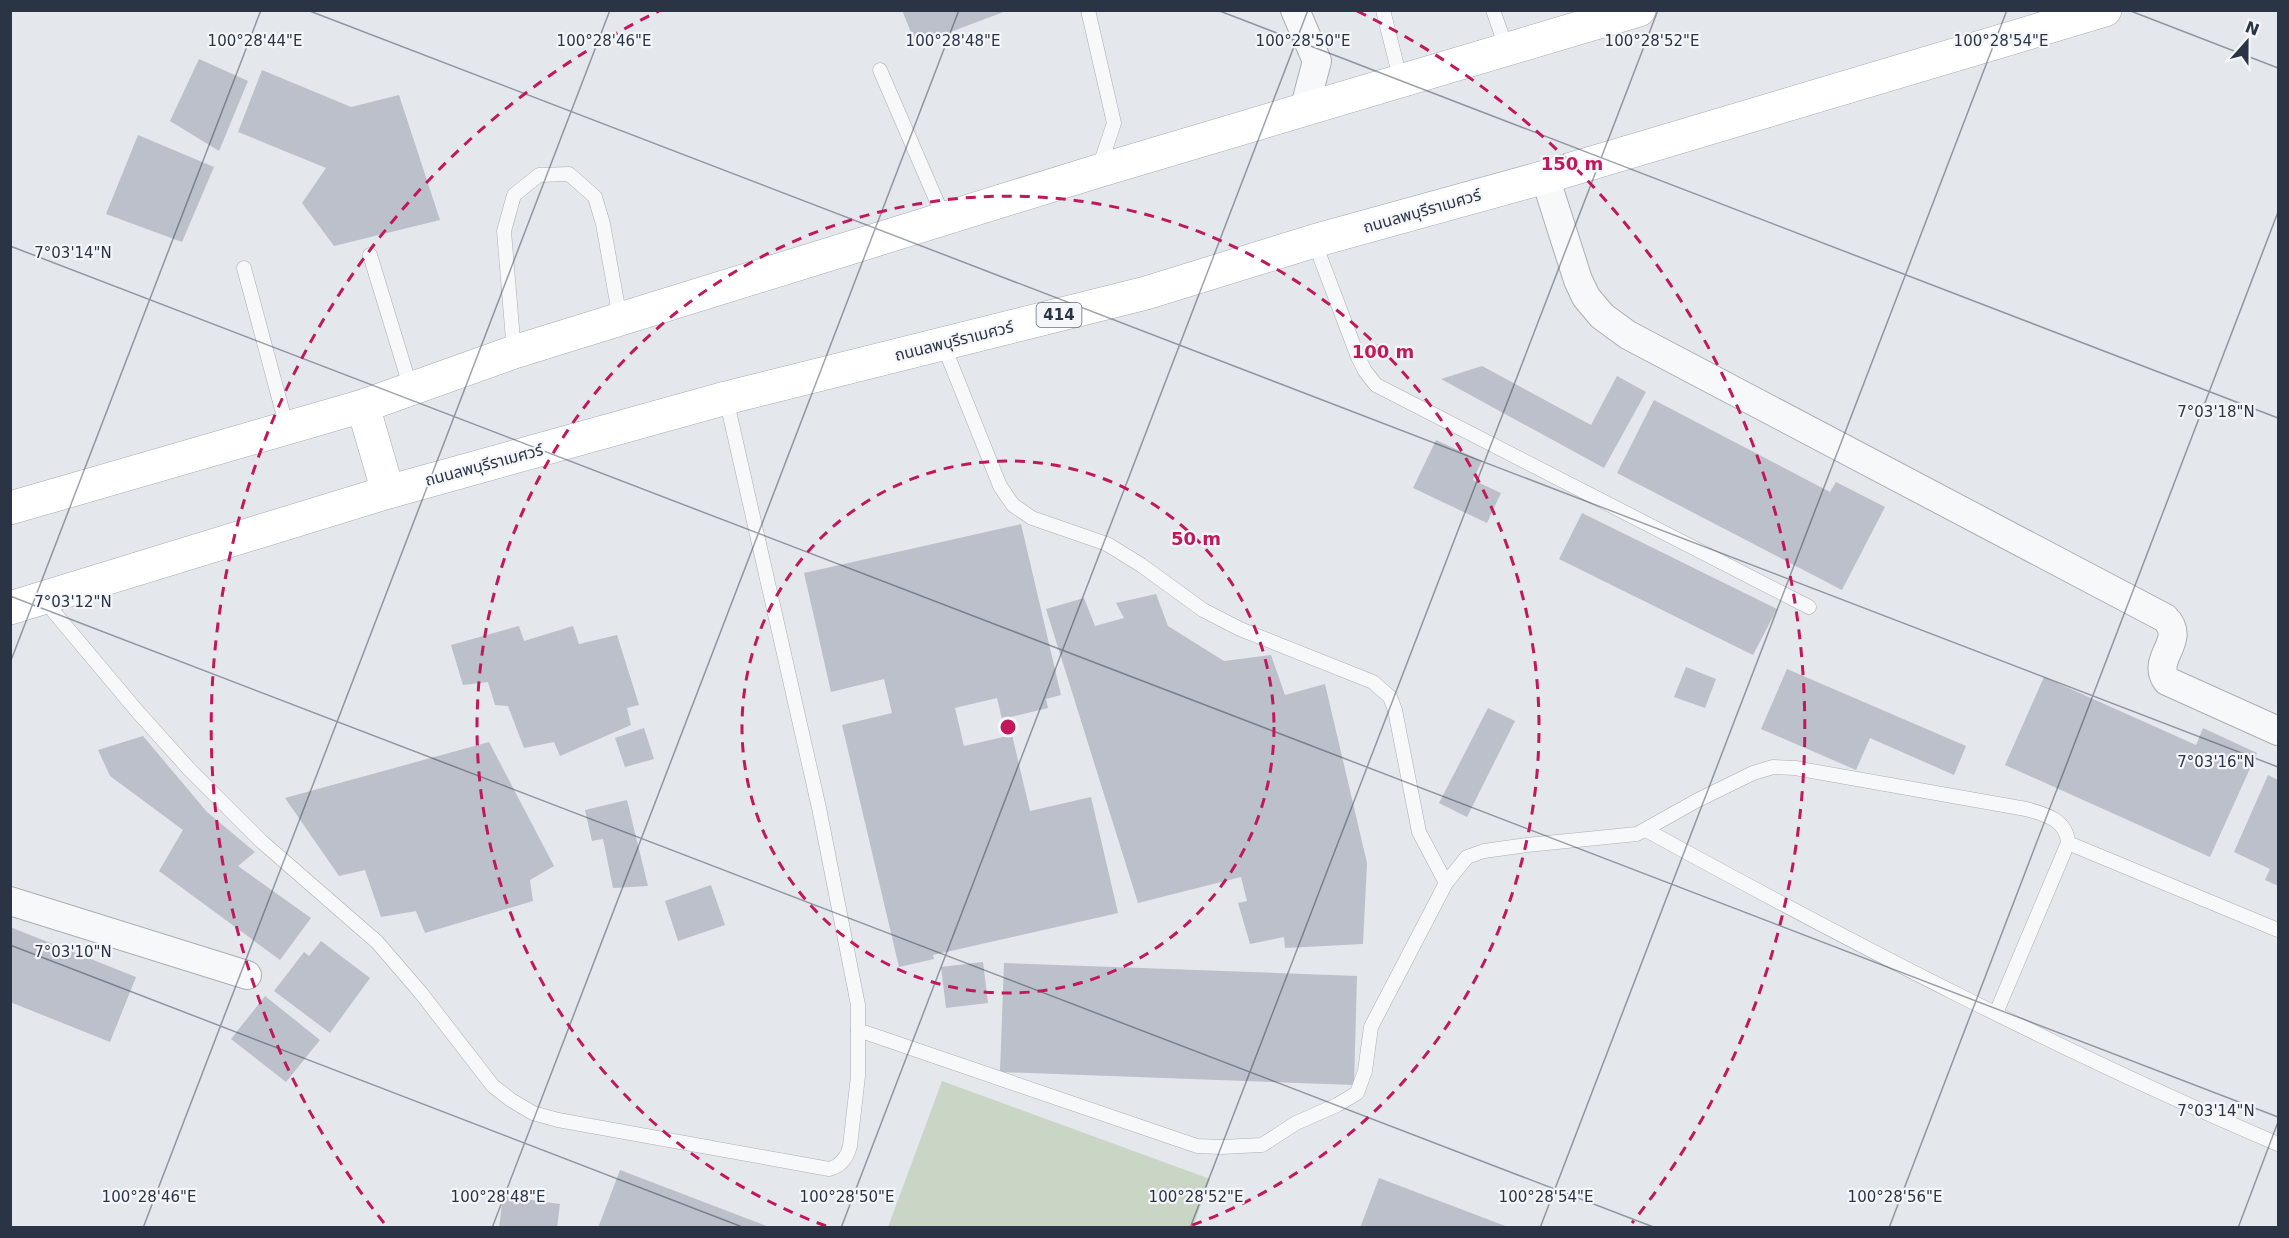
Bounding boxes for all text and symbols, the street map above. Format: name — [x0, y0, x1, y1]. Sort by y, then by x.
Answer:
north arrow — [2217, 12, 2277, 72]
text: N — [2243, 17, 2262, 40]
text: 100°28'44"E — [208, 32, 302, 50]
text: 100°28'46"E — [557, 32, 651, 50]
text: 100°28'48"E — [906, 32, 1000, 50]
text: 100°28'50"E — [1256, 32, 1350, 50]
text: 100°28'52"E — [1605, 32, 1699, 50]
text: 100°28'54"E — [1954, 32, 2048, 50]
text: 150 m — [1541, 153, 1603, 174]
street label: ถนนลพบุรีราเมศวร์ — [1361, 185, 1484, 237]
text: 7°03'14"N — [34, 244, 112, 262]
road number: 414 — [1036, 303, 1082, 327]
street label: ถนนลพบุรีราเมศวร์ — [893, 317, 1016, 365]
text: 100 m — [1352, 341, 1414, 362]
text: 7°03'18"N — [2177, 403, 2255, 421]
street label: ถนนลพบุรีราเมศวร์ — [423, 440, 546, 490]
text: 50 m — [1171, 528, 1221, 549]
text: 7°03'12"N — [34, 593, 112, 611]
centre of rings — [998, 717, 1018, 737]
text: 7°03'16"N — [2177, 753, 2255, 771]
text: 7°03'10"N — [34, 943, 112, 961]
text: 7°03'14"N — [2177, 1102, 2255, 1120]
text: 100°28'46"E — [102, 1188, 196, 1206]
text: 100°28'48"E — [451, 1188, 545, 1206]
text: 100°28'50"E — [800, 1188, 894, 1206]
text: 100°28'52"E — [1149, 1188, 1243, 1206]
text: 100°28'54"E — [1499, 1188, 1593, 1206]
text: 100°28'56"E — [1848, 1188, 1942, 1206]

